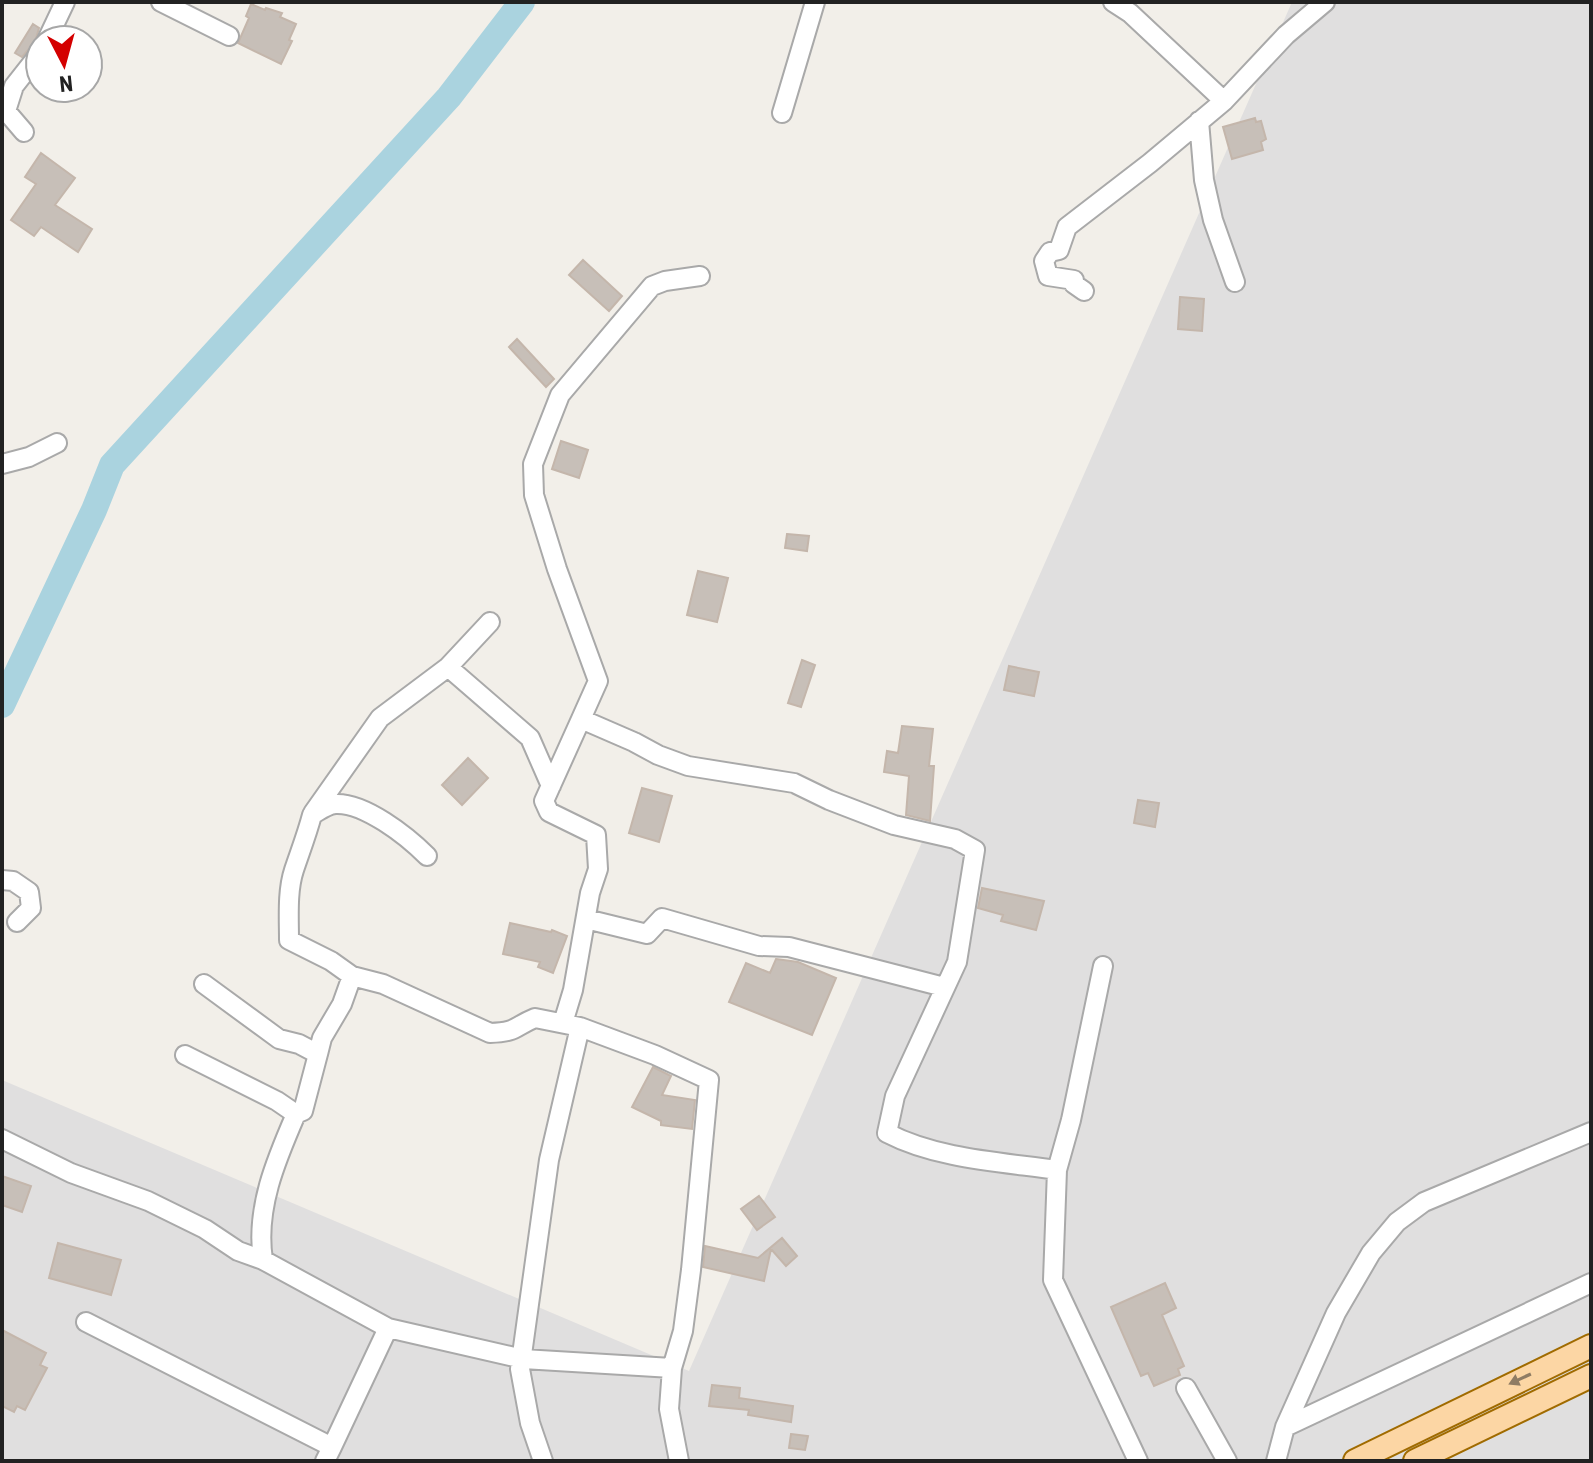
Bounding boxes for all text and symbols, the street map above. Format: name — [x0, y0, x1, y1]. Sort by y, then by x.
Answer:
north arrow — [24, 24, 104, 104]
text: N — [58, 70, 74, 97]
one-way arrow — [1509, 1372, 1532, 1386]

